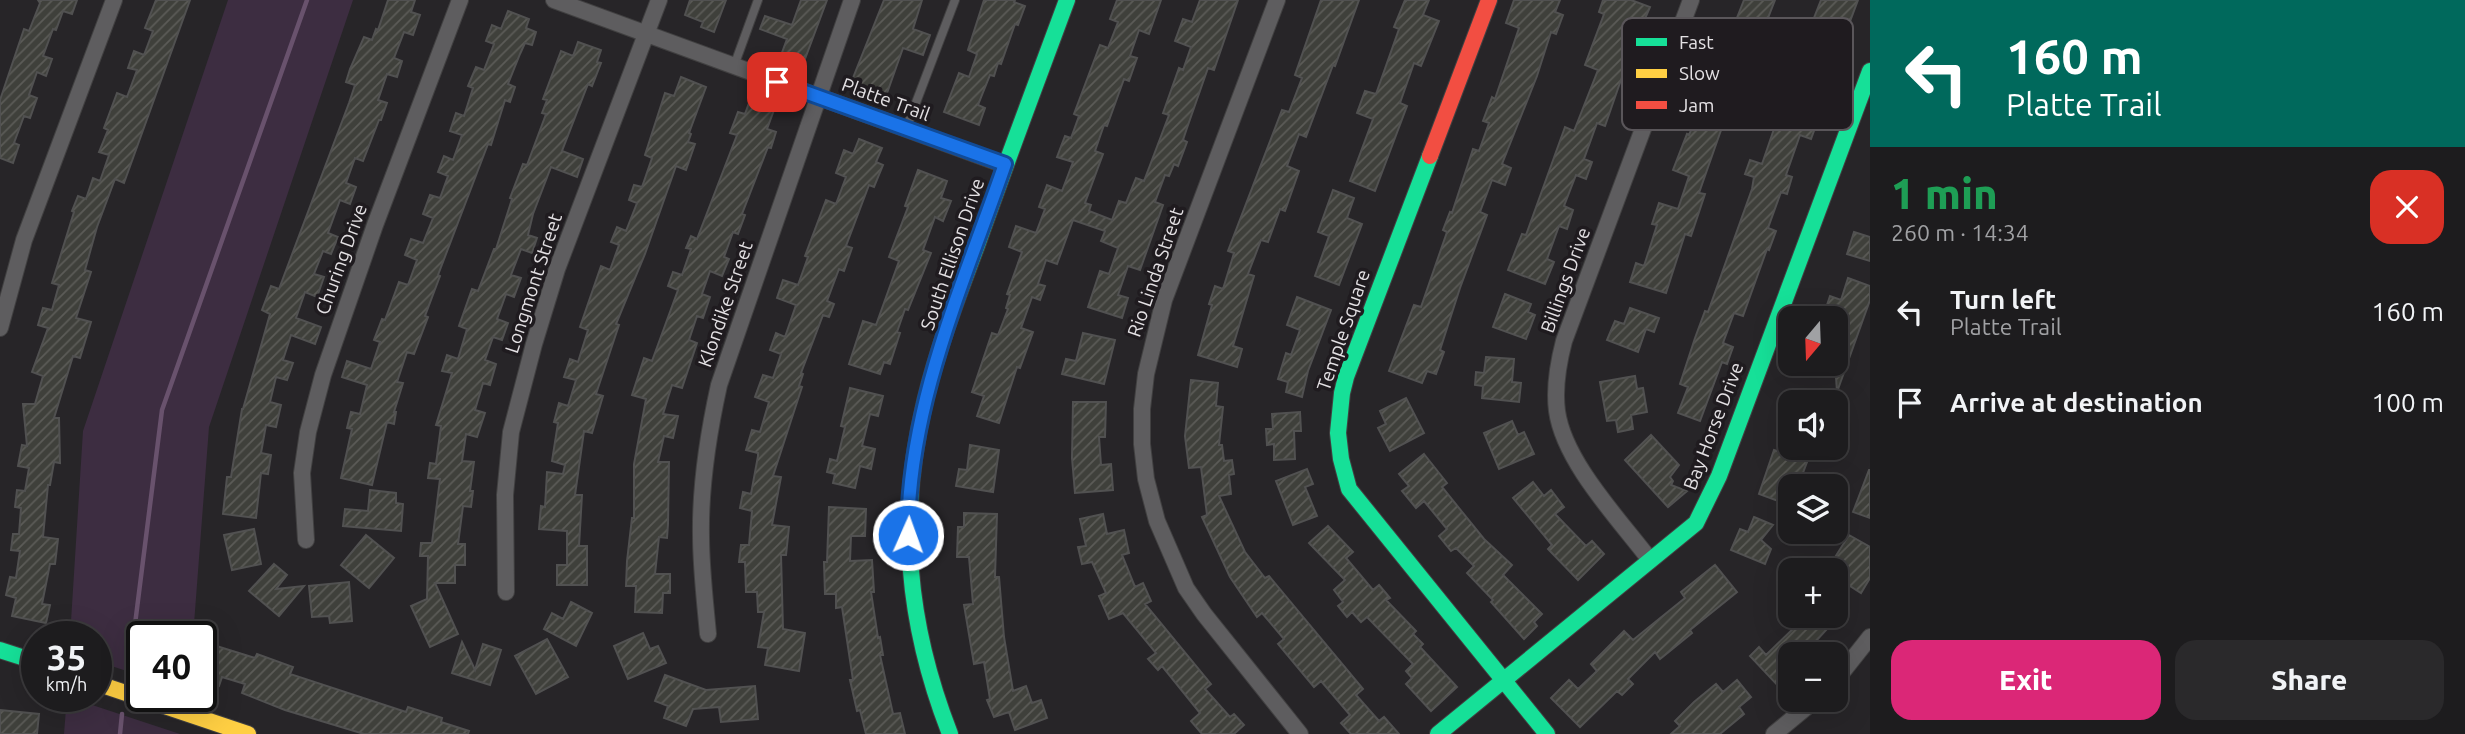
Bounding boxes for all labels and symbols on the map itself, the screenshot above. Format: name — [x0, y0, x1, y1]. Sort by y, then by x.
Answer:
legend — [1622, 18, 1853, 130]
text: Fast — [1679, 31, 1714, 53]
pin — [747, 52, 807, 112]
text: Slow — [1679, 62, 1720, 84]
street label: Platte Trail — [839, 73, 933, 125]
text: Jam — [1679, 94, 1715, 116]
street label: South Ellison Drive — [916, 175, 988, 333]
street label: Churing Drive — [311, 201, 371, 317]
street label: Rio Linda Street — [1123, 204, 1188, 340]
street label: Longmont Street — [500, 210, 566, 356]
street label: Billings Drive — [1536, 224, 1594, 336]
street label: Klondike Street — [693, 238, 757, 370]
street label: Temple Square — [1312, 266, 1374, 394]
north arrow — [1778, 306, 1848, 376]
street label: Bay Horse Drive — [1679, 359, 1747, 493]
position arrow — [871, 498, 945, 572]
speed limit sign: 40 — [126, 621, 217, 712]

